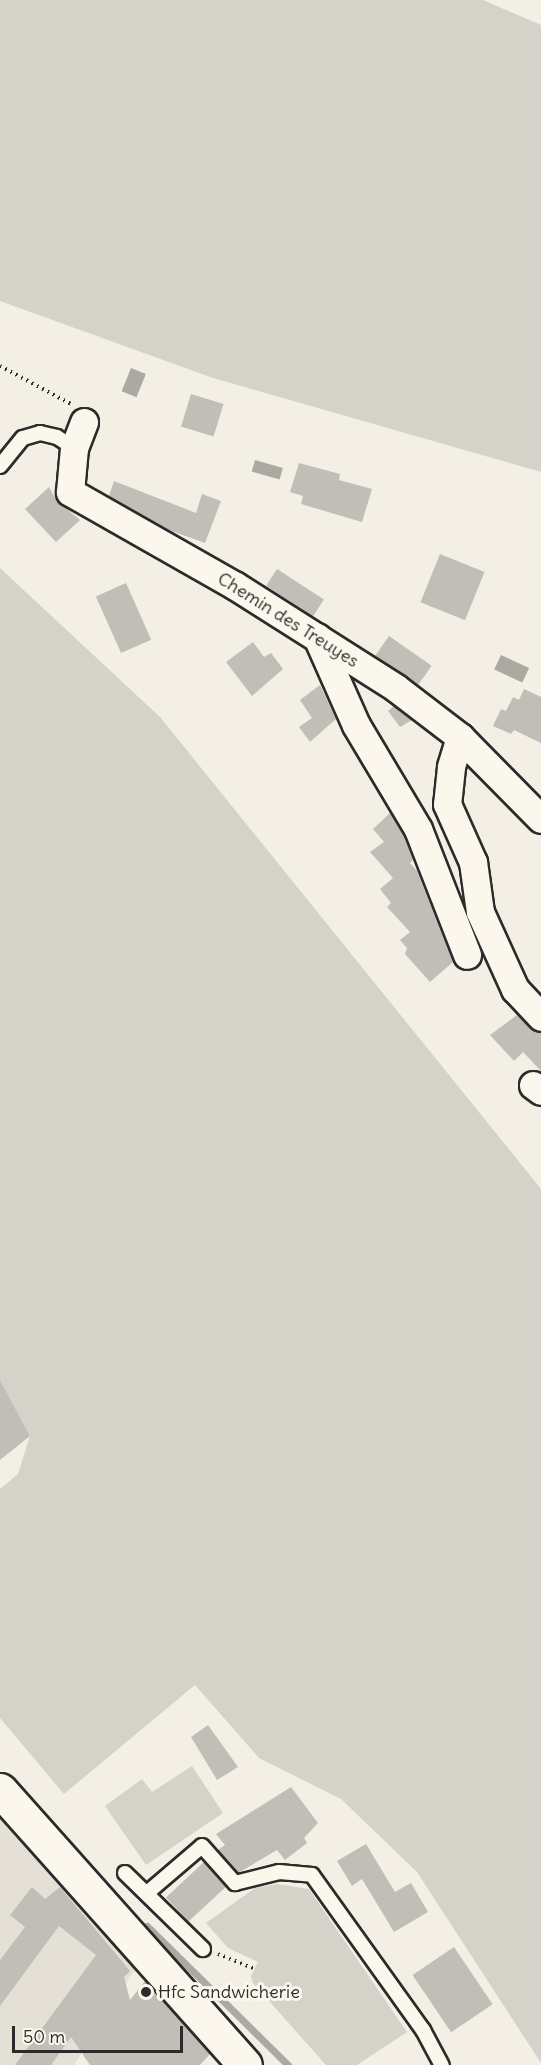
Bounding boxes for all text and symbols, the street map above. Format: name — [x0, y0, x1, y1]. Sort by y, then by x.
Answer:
street label: Chemin des Treuyes — [213, 568, 363, 672]
place label: Hfc Sandwicherie — [158, 1981, 300, 2003]
marker: Hfc Sandwicherie — [139, 1985, 153, 1999]
scale bar — [15, 2014, 186, 2052]
text: 50 m — [23, 2025, 65, 2048]

